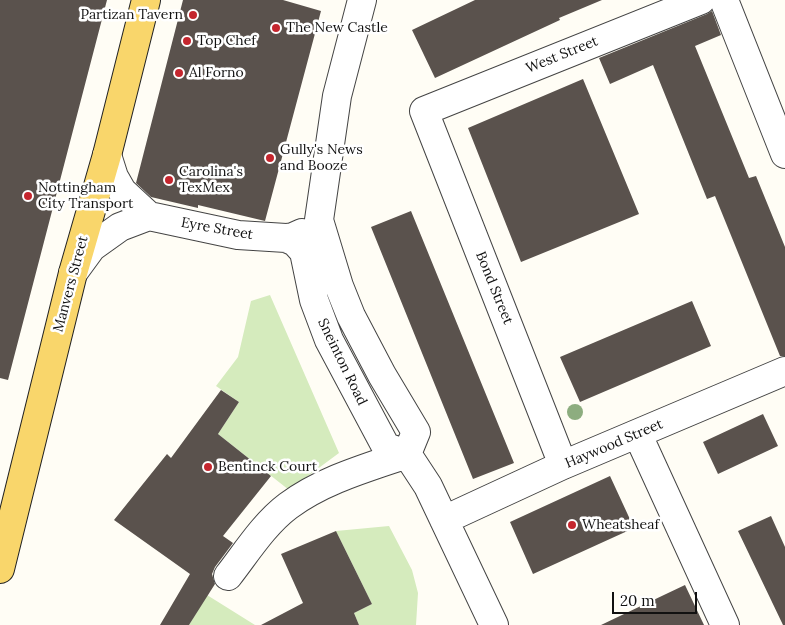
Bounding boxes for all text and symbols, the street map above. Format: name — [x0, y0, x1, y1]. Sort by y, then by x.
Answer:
place label: Partizan Tavern — [80, 7, 183, 23]
marker: Partizan Tavern — [187, 9, 199, 21]
place label: The New Castle — [286, 20, 388, 36]
marker: The New Castle — [270, 22, 282, 34]
place label: Top Chef — [197, 33, 256, 49]
street label: West Street — [524, 33, 600, 77]
marker: Top Chef — [181, 35, 193, 47]
place label: Al Forno — [189, 65, 244, 81]
marker: Al Forno — [173, 67, 185, 79]
place label: Gully's News and Booze — [280, 142, 363, 174]
marker: Gully's News and Booze — [264, 152, 276, 164]
place label: Carolina's TexMex — [179, 164, 243, 196]
marker: Carolina's TexMex — [163, 174, 175, 186]
place label: Nottingham City Transport — [38, 180, 134, 212]
marker: Nottingham City Transport — [22, 190, 34, 202]
street label: Eyre Street — [180, 214, 254, 244]
street label: Manvers Street — [50, 234, 92, 334]
street label: Bond Street — [472, 249, 516, 327]
street label: Sneinton Road — [314, 316, 370, 408]
street label: Haywood Street — [563, 416, 665, 472]
place label: Bentinck Court — [218, 459, 317, 475]
marker: Bentinck Court — [202, 461, 214, 473]
place label: Wheatsheaf — [582, 517, 659, 533]
marker: Wheatsheaf — [566, 519, 578, 531]
scale bar — [615, 582, 700, 614]
text: 20 m — [620, 591, 655, 610]

